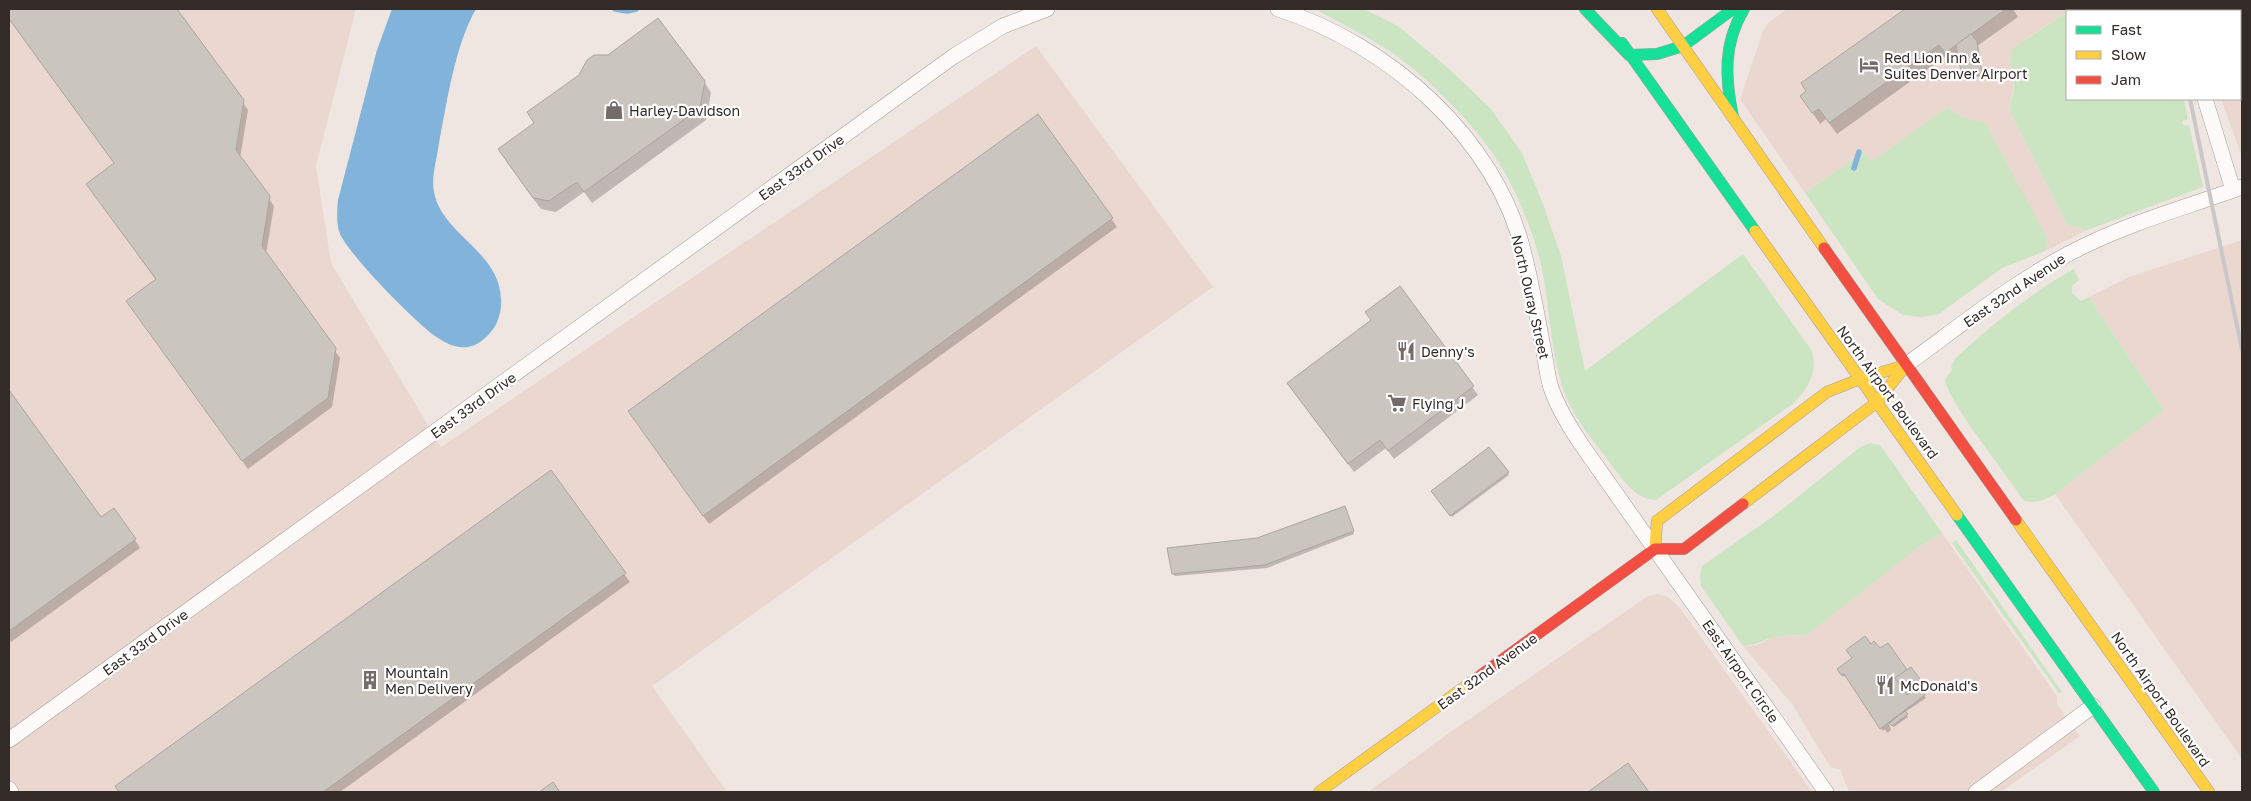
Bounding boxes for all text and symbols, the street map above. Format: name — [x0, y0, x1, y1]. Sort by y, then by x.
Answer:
legend — [2066, 10, 2241, 100]
text: Fast — [2111, 20, 2142, 38]
text: Slow — [2111, 45, 2146, 63]
place label: Red Lion Inn & Suites Denver Airport — [1884, 49, 2028, 82]
hotel icon: Red Lion Inn & Suites Denver Airport — [1858, 54, 1880, 76]
text: Jam — [2111, 70, 2141, 88]
shop icon: Harley-Davidson — [603, 99, 625, 121]
place label: Harley-Davidson — [629, 102, 740, 119]
street label: East 33rd Drive — [755, 130, 847, 204]
street label: North Ouray Street — [1508, 233, 1554, 361]
street label: East 32nd Avenue — [1960, 250, 2068, 330]
street label: North Airport Boulevard — [1834, 322, 1942, 462]
restaurant icon: Denny's — [1395, 340, 1417, 362]
place label: Denny's — [1421, 343, 1475, 360]
street label: East 33rd Drive — [427, 368, 519, 442]
supermarket icon: Flying J — [1386, 392, 1408, 414]
place label: Flying J — [1412, 395, 1465, 412]
street label: East 33rd Drive — [99, 605, 191, 679]
street label: East Airport Circle — [1699, 616, 1783, 726]
street label: North Airport Boulevard — [2108, 628, 2214, 770]
street label: East 32nd Avenue — [1434, 629, 1540, 713]
place label: Mountain Men Delivery — [385, 664, 473, 697]
building icon: Mountain Men Delivery — [359, 669, 381, 691]
restaurant icon: McDonald's — [1874, 674, 1896, 696]
place label: McDonald's — [1900, 677, 1978, 694]

